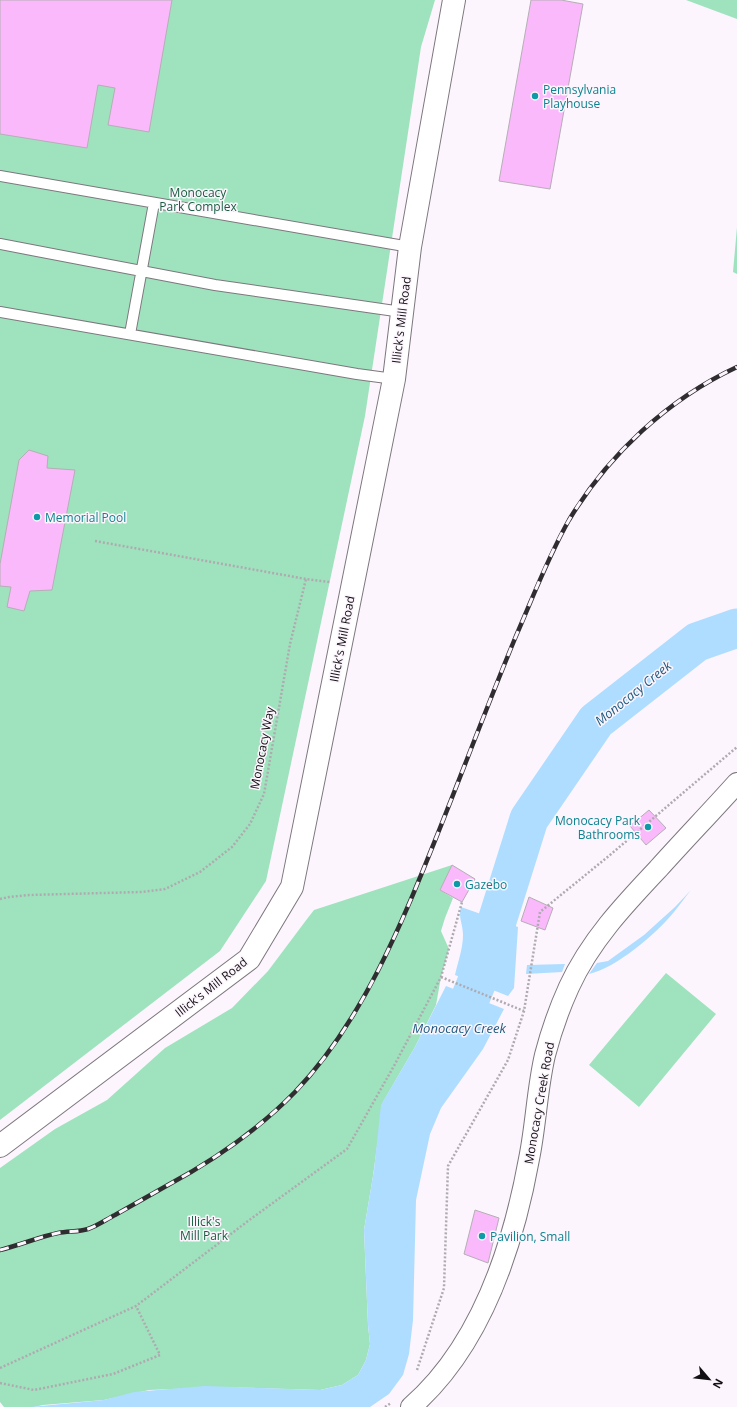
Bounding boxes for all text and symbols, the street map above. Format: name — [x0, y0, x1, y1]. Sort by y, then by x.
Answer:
place label: Pennsylvania Playhouse — [543, 81, 616, 112]
marker: Pennsylvania Playhouse — [530, 91, 540, 101]
park label: Monocacy Park Complex — [159, 184, 237, 215]
street label: Illick's Mill Road — [387, 275, 415, 365]
place label: Memorial Pool — [45, 509, 126, 526]
marker: Memorial Pool — [32, 512, 42, 522]
street label: Illick's Mill Road — [325, 594, 359, 684]
water label: Monocacy Creek — [591, 656, 676, 729]
street label: Monocacy Way — [246, 704, 279, 791]
place label: Monocacy Park Bathrooms — [555, 812, 641, 843]
marker: Monocacy Park Bathrooms — [643, 822, 653, 832]
place label: Gazebo — [465, 876, 507, 893]
marker: Gazebo — [452, 879, 462, 889]
street label: Illick's Mill Road — [171, 953, 251, 1021]
water label: Monocacy Creek — [412, 1019, 506, 1037]
street label: Monocacy Creek Road — [520, 1041, 558, 1165]
park label: Illick's Mill Park — [180, 1213, 229, 1244]
place label: Pavilion, Small — [490, 1228, 570, 1245]
marker: Pavilion, Small — [477, 1231, 487, 1241]
north arrow — [689, 1359, 729, 1399]
text: N — [710, 1376, 727, 1391]

